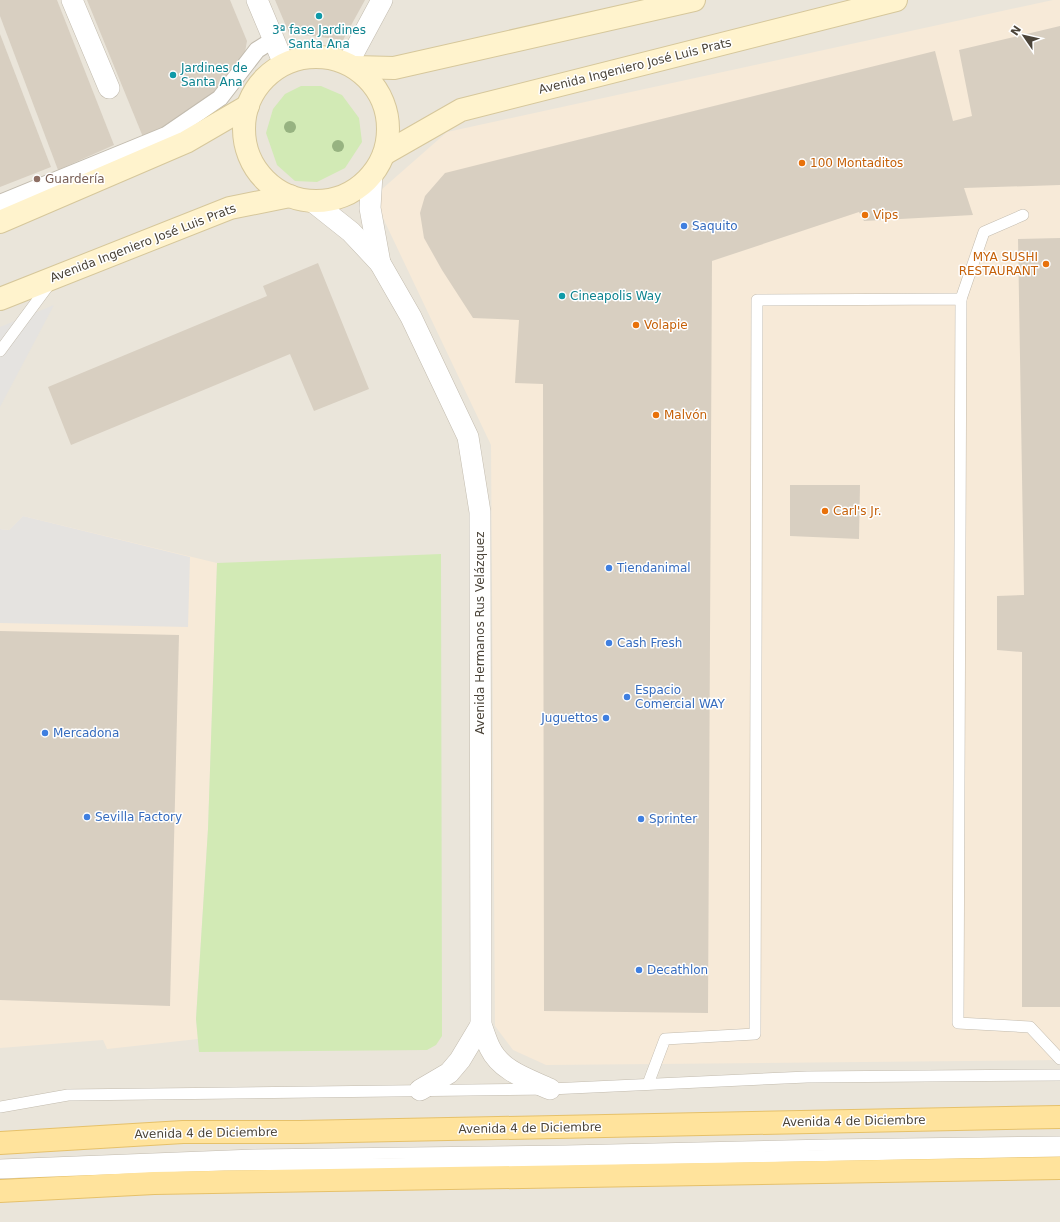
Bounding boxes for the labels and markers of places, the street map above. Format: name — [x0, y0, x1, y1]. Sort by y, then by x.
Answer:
marker: 3ª fase Jardines Santa Ana — [314, 11, 324, 21]
place label: 3ª fase Jardines Santa Ana — [272, 23, 366, 51]
place label: Jardines de Santa Ana — [180, 61, 248, 89]
marker: Jardines de Santa Ana — [168, 70, 178, 80]
place label: 100 Montaditos — [810, 156, 903, 170]
marker: 100 Montaditos — [797, 158, 807, 168]
place label: Guardería — [45, 172, 105, 186]
marker: Guardería — [32, 174, 42, 184]
place label: Vips — [873, 208, 898, 222]
marker: Vips — [860, 210, 870, 220]
place label: Saquito — [692, 219, 738, 233]
marker: Saquito — [679, 221, 689, 231]
place label: MYA SUSHI RESTAURANT — [959, 250, 1039, 278]
marker: MYA SUSHI RESTAURANT — [1041, 259, 1051, 269]
place label: Cineapolis Way — [570, 289, 661, 303]
marker: Cineapolis Way — [557, 291, 567, 301]
place label: Volapie — [644, 318, 688, 332]
marker: Volapie — [631, 320, 641, 330]
place label: Malvón — [664, 408, 707, 422]
marker: Malvón — [651, 410, 661, 420]
place label: Carl's Jr. — [833, 504, 882, 518]
marker: Carl's Jr. — [820, 506, 830, 516]
place label: Tiendanimal — [616, 561, 691, 575]
marker: Tiendanimal — [604, 563, 614, 573]
place label: Cash Fresh — [617, 636, 682, 650]
marker: Cash Fresh — [604, 638, 614, 648]
place label: Espacio Comercial WAY — [635, 683, 725, 711]
marker: Espacio Comercial WAY — [622, 692, 632, 702]
place label: Juguettos — [540, 711, 598, 725]
marker: Juguettos — [601, 713, 611, 723]
place label: Mercadona — [53, 726, 119, 740]
marker: Mercadona — [40, 728, 50, 738]
place label: Sevilla Factory — [95, 810, 182, 824]
marker: Sevilla Factory — [82, 812, 92, 822]
place label: Sprinter — [649, 812, 697, 826]
marker: Sprinter — [636, 814, 646, 824]
place label: Decathlon — [647, 963, 708, 977]
marker: Decathlon — [634, 965, 644, 975]

